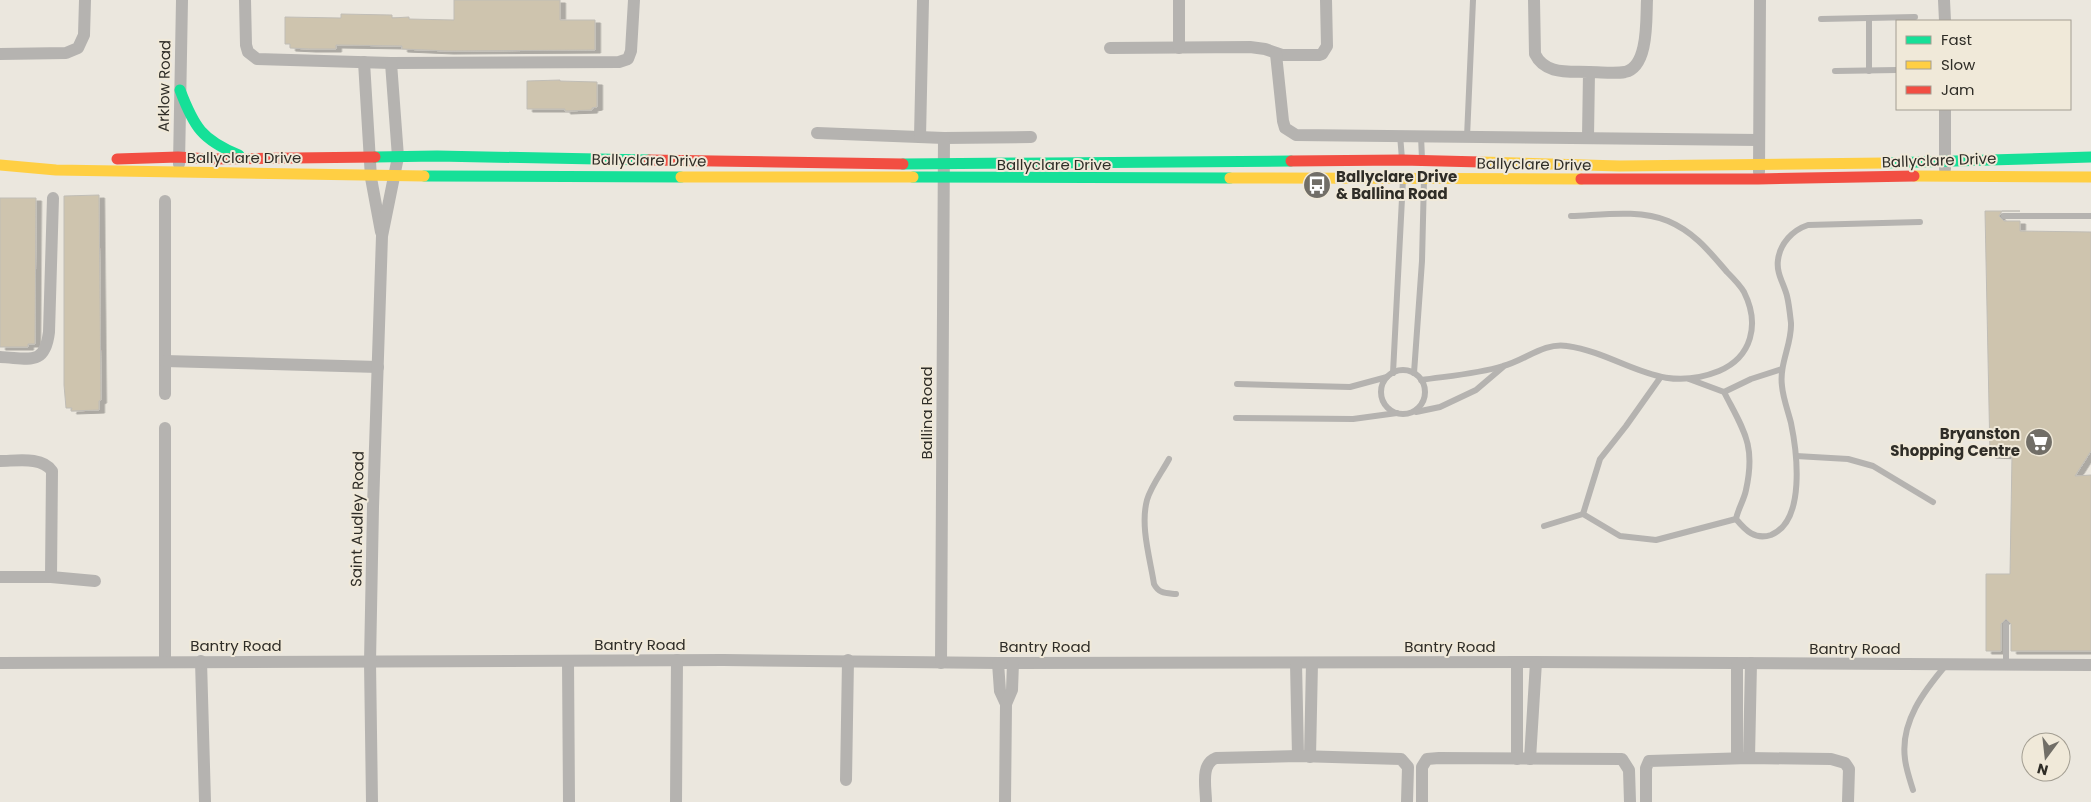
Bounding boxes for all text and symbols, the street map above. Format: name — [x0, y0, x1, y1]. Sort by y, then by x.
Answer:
legend — [1896, 20, 2071, 110]
text: Fast — [1941, 29, 1972, 50]
street label: Arklow Road — [153, 40, 175, 132]
text: Slow — [1941, 54, 1976, 75]
text: Jam — [1941, 79, 1975, 100]
street label: Ballyclare Drive — [187, 147, 301, 168]
street label: Ballyclare Drive — [1881, 148, 1997, 172]
street label: Ballyclare Drive — [592, 149, 706, 171]
street label: Ballyclare Drive — [1477, 153, 1591, 175]
street label: Ballyclare Drive — [997, 154, 1111, 175]
place label: Ballyclare Drive & Ballina Road — [1336, 166, 1457, 204]
bus stop icon: Ballyclare Drive & Ballina Road — [1302, 170, 1332, 200]
street label: Ballina Road — [916, 366, 937, 460]
place label: Bryanston Shopping Centre — [1890, 423, 2020, 461]
supermarket icon: Bryanston Shopping Centre — [2024, 427, 2054, 457]
street label: Saint Audley Road — [345, 451, 369, 587]
street label: Bantry Road — [594, 634, 686, 655]
street label: Bantry Road — [190, 635, 282, 656]
street label: Bantry Road — [999, 636, 1091, 657]
street label: Bantry Road — [1404, 636, 1496, 657]
street label: Bantry Road — [1809, 638, 1901, 659]
north arrow — [2021, 732, 2071, 782]
text: N — [2035, 759, 2050, 781]

